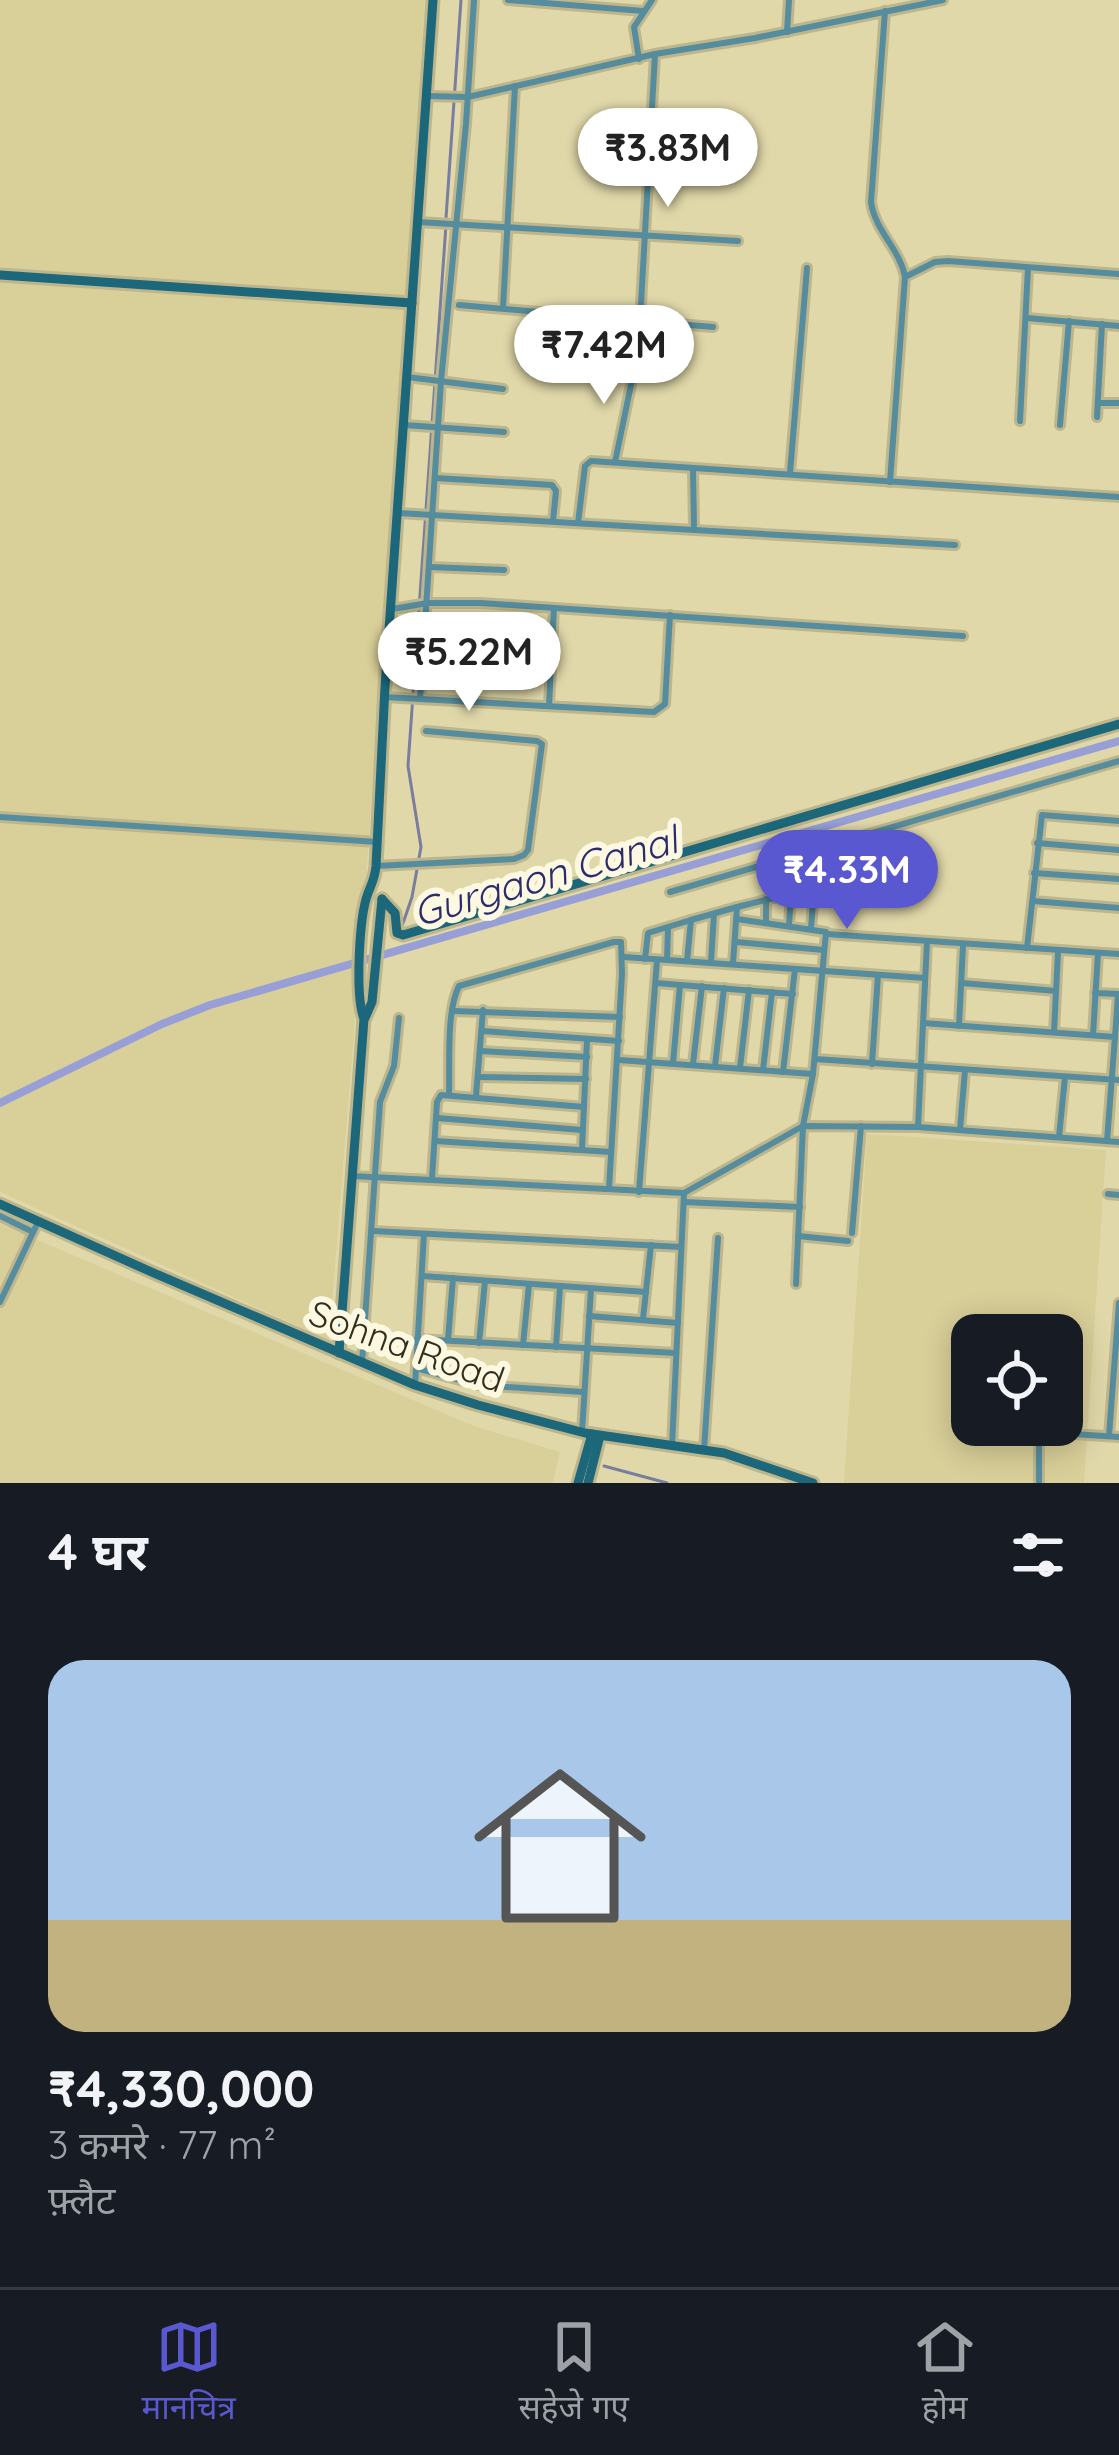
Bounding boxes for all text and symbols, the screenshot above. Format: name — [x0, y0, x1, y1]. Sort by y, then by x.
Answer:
pin: ₹3.83M — [570, 108, 766, 210]
text: ₹3.83M — [605, 122, 731, 171]
pin: ₹7.42M — [506, 305, 702, 407]
text: ₹7.42M — [541, 319, 667, 368]
pin: ₹5.22M — [371, 612, 567, 714]
text: ₹5.22M — [405, 626, 533, 675]
water label: Gurgaon Canal — [407, 813, 686, 937]
pin: ₹4.33M — [749, 830, 945, 932]
text: ₹4.33M — [783, 844, 911, 893]
street label: Sohna Road — [304, 1289, 511, 1402]
map controls — [951, 1314, 1083, 1446]
button: locate — [951, 1314, 1083, 1446]
text: 4 घर — [48, 1519, 148, 1583]
icon: filters — [1005, 1522, 1071, 1588]
icon: home — [452, 1738, 668, 1954]
text: ₹4,330,000 — [48, 2056, 314, 2120]
text: 3 कमरे · 77 m² — [48, 2120, 276, 2169]
text: फ़्लैट — [48, 2175, 115, 2224]
tab: मानचित्र — [141, 2314, 236, 2432]
tab: सहेजे गए — [519, 2314, 629, 2432]
tab: होम — [912, 2314, 978, 2432]

